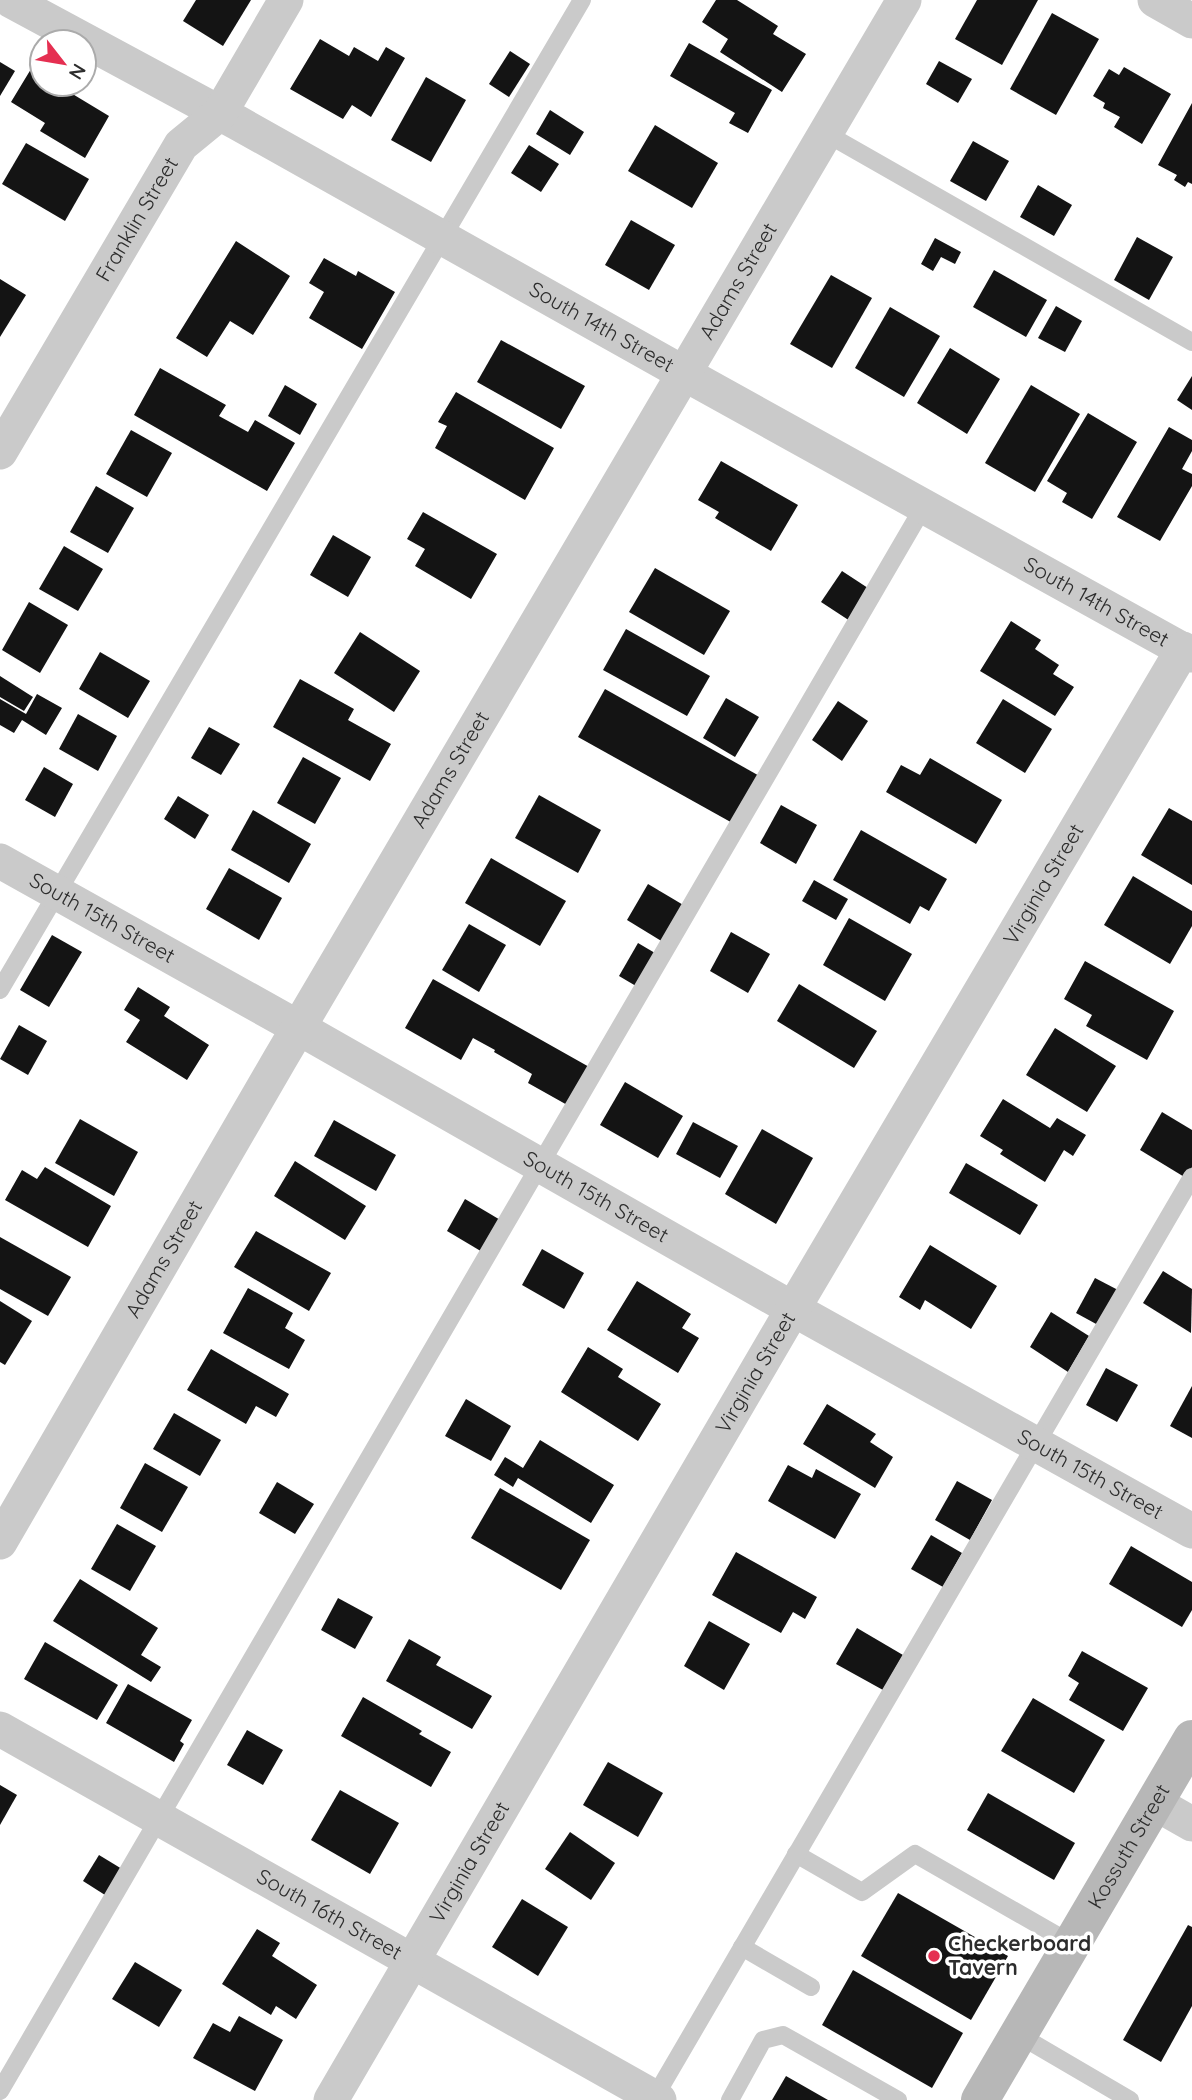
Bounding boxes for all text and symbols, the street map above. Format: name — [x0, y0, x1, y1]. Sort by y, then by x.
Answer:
north arrow — [28, 28, 98, 98]
text: N — [64, 60, 91, 84]
street label: Franklin Street — [89, 152, 183, 286]
street label: Adams Street — [693, 218, 782, 344]
street label: South 14th Street — [525, 275, 679, 377]
street label: South 14th Street — [1020, 550, 1174, 652]
street label: Adams Street — [405, 706, 494, 832]
street label: Virginia Street — [997, 819, 1089, 949]
street label: South 15th Street — [25, 866, 180, 968]
street label: South 15th Street — [519, 1144, 673, 1248]
street label: Adams Street — [119, 1195, 207, 1322]
street label: Virginia Street — [709, 1307, 800, 1438]
street label: South 15th Street — [1013, 1423, 1168, 1524]
street label: Kossuth Street — [1081, 1779, 1175, 1913]
street label: Virginia Street — [423, 1797, 514, 1927]
street label: South 16th Street — [253, 1862, 407, 1965]
place label: Checkerboard Tavern — [948, 1930, 1091, 1980]
marker: Checkerboard Tavern — [926, 1948, 942, 1964]

